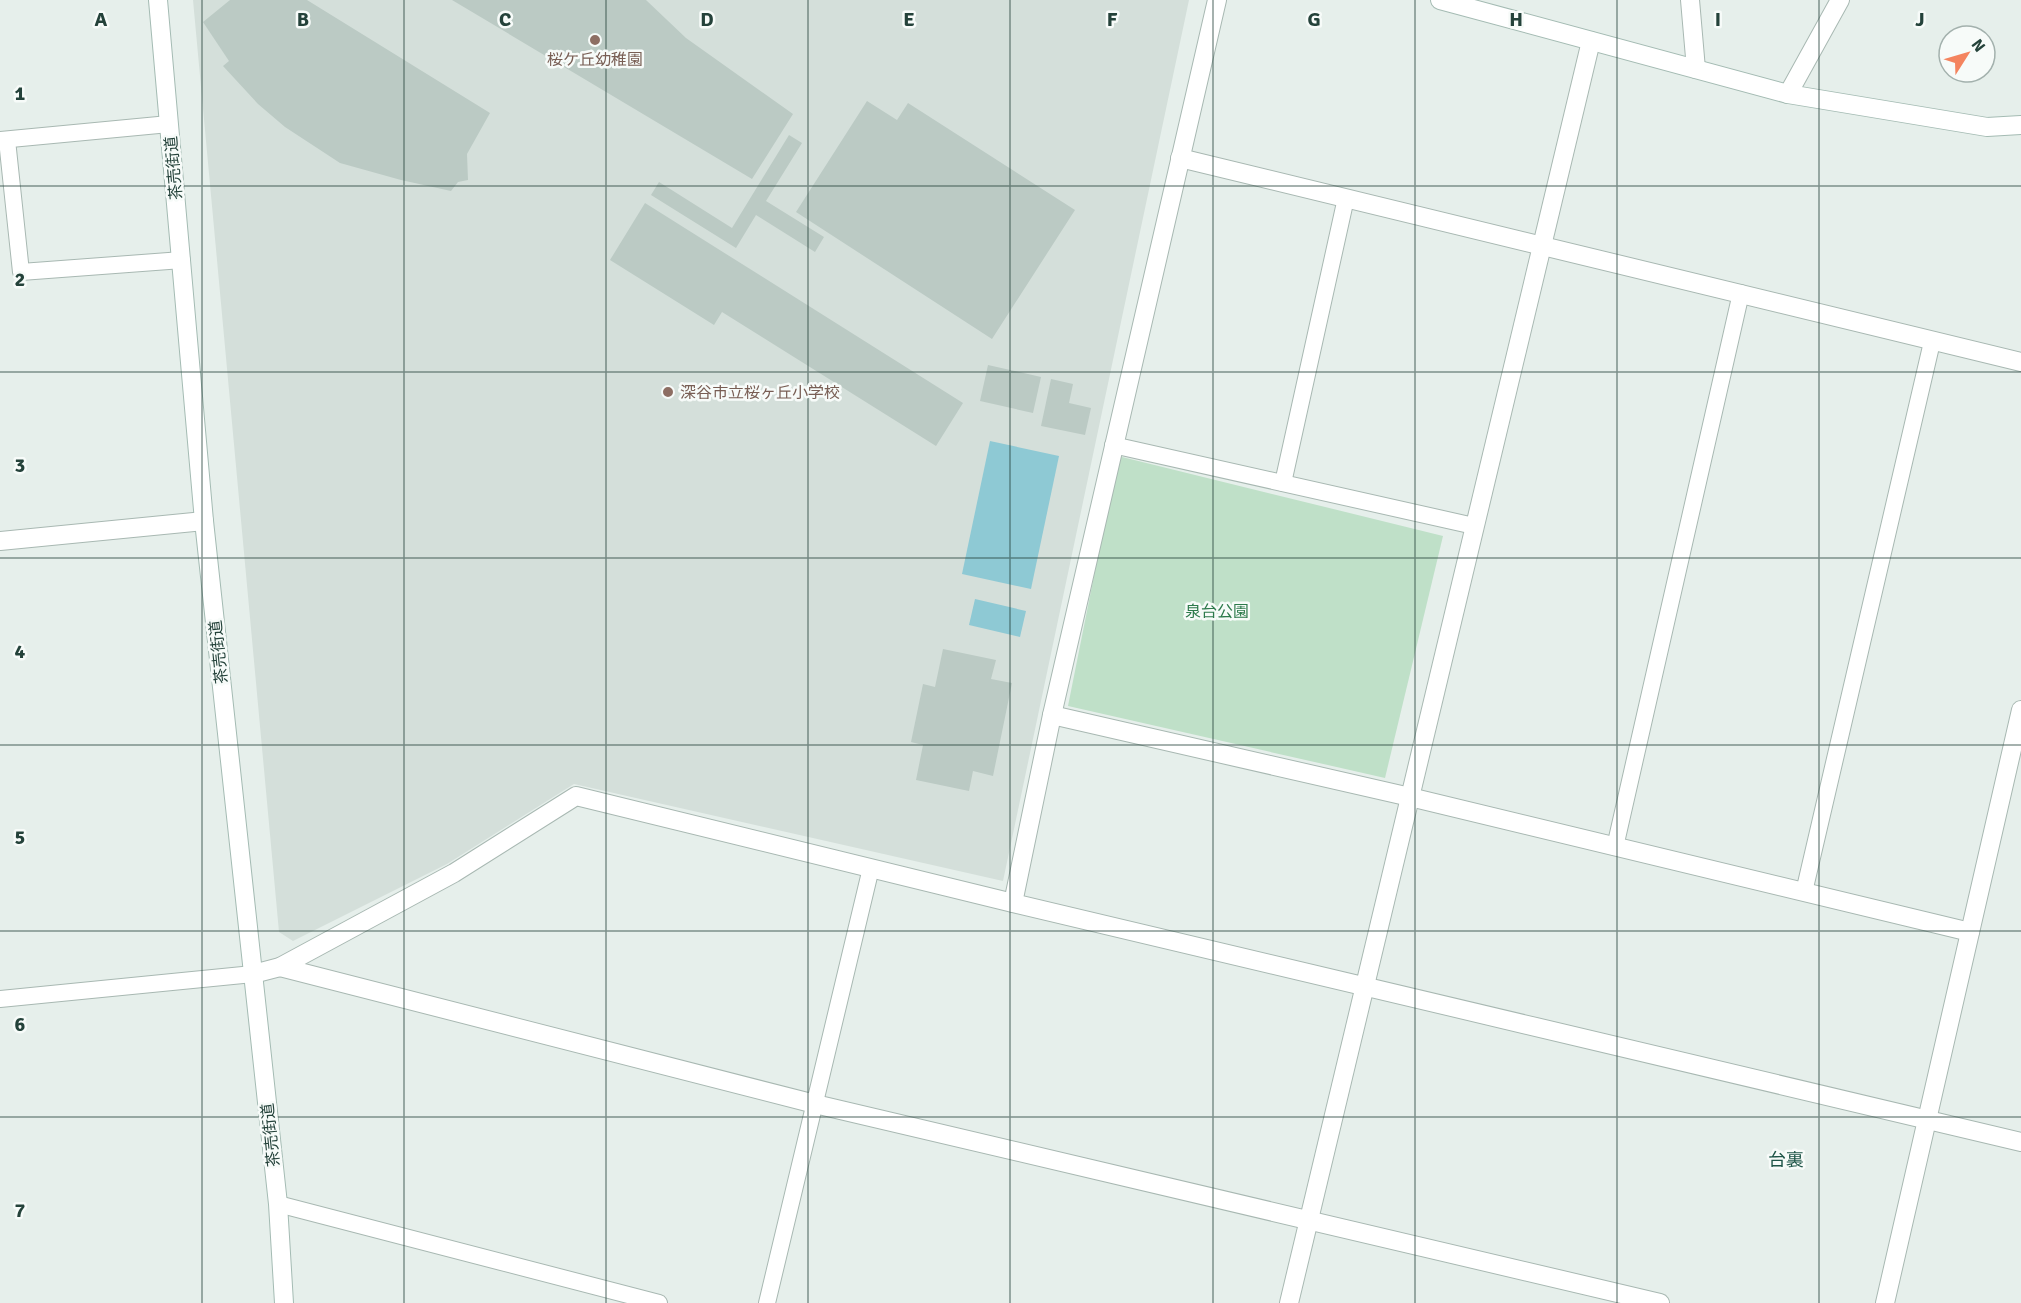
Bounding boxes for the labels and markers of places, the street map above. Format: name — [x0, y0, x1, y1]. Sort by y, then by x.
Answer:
marker: 桜ケ丘幼稚園 — [588, 33, 602, 47]
place label: 桜ケ丘幼稚園 — [547, 50, 643, 70]
place label: 深谷市立桜ヶ丘小学校 — [680, 383, 840, 403]
marker: 深谷市立桜ヶ丘小学校 — [661, 385, 675, 399]

